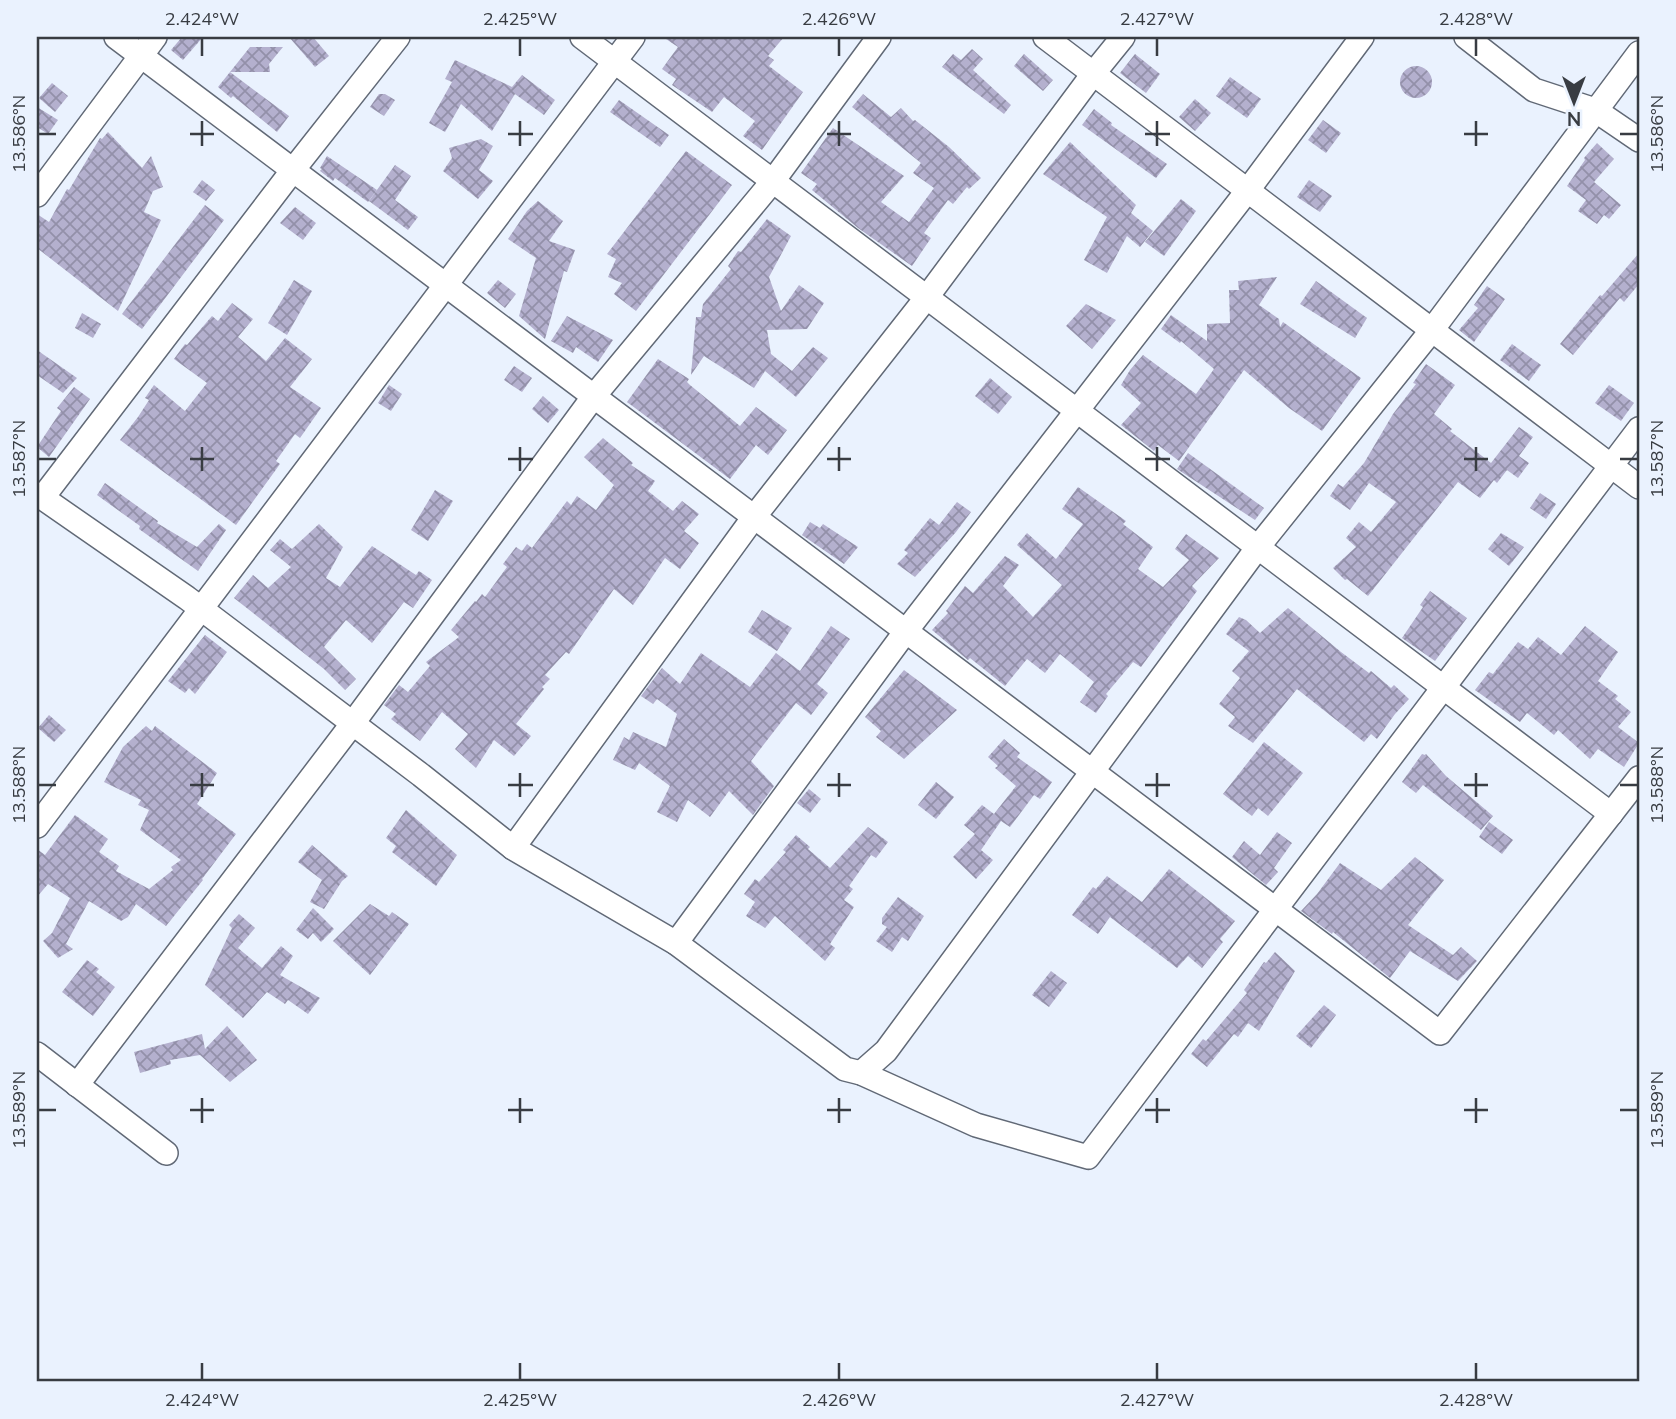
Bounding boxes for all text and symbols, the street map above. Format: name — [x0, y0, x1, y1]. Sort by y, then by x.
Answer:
text: 2.424°W — [165, 7, 239, 30]
text: 2.425°W — [483, 7, 557, 30]
text: 2.426°W — [802, 7, 876, 30]
text: 2.427°W — [1120, 7, 1194, 30]
text: 2.428°W — [1439, 7, 1513, 30]
north arrow — [1540, 66, 1610, 136]
text: 13.586°N — [7, 95, 30, 173]
text: 13.586°N — [1645, 95, 1668, 173]
text: N — [1567, 107, 1581, 131]
text: 13.587°N — [7, 420, 30, 498]
text: 13.587°N — [1645, 420, 1668, 498]
text: 13.588°N — [7, 746, 30, 824]
text: 13.588°N — [1645, 746, 1668, 824]
text: 13.589°N — [7, 1071, 30, 1149]
text: 13.589°N — [1645, 1071, 1668, 1149]
text: 2.424°W — [165, 1388, 239, 1411]
text: 2.425°W — [483, 1388, 557, 1411]
text: 2.426°W — [802, 1388, 876, 1411]
text: 2.427°W — [1120, 1388, 1194, 1411]
text: 2.428°W — [1439, 1388, 1513, 1411]

